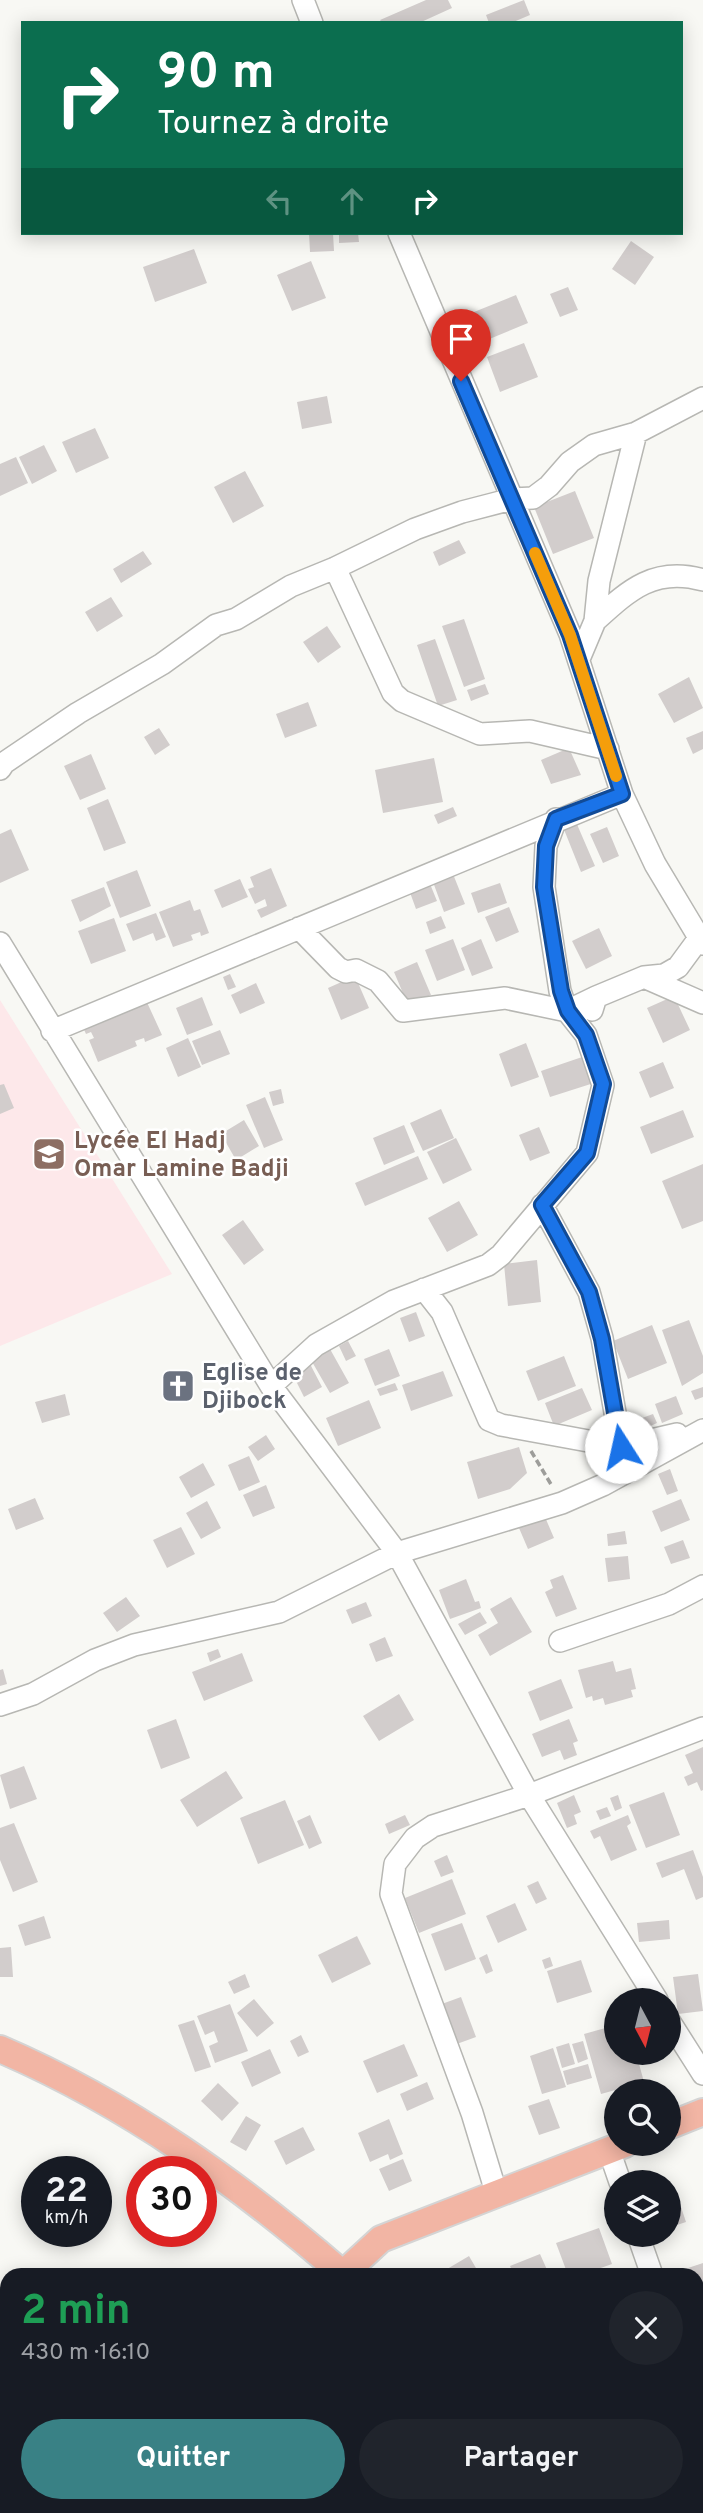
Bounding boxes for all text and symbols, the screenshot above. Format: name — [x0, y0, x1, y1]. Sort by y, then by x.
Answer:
text: 90 m — [157, 44, 275, 106]
icon: right — [42, 49, 133, 140]
text: Tournez à droite — [157, 105, 389, 145]
icon: left — [260, 182, 298, 220]
icon: ahead — [333, 182, 371, 220]
icon: right — [406, 182, 444, 220]
pin — [431, 309, 491, 381]
icon: arrive — [442, 320, 480, 358]
place label: Lycée El Hadj Omar Lamine Badji — [74, 1127, 289, 1185]
school or university icon: Lycée El Hadj Omar Lamine Badji — [30, 1135, 68, 1173]
place label: Eglise de Djibock — [202, 1359, 302, 1417]
church icon: Eglise de Djibock — [159, 1367, 197, 1405]
position arrow — [584, 1410, 658, 1484]
north arrow — [604, 1988, 681, 2065]
map controls — [604, 1988, 681, 2247]
button: search — [604, 2079, 681, 2156]
speed limit sign: 30 — [126, 2156, 217, 2247]
text: 22 — [45, 2170, 88, 2214]
button: layers — [604, 2170, 681, 2247]
text: km/h — [45, 2207, 88, 2230]
text: 2 min — [21, 2286, 131, 2339]
button: close — [609, 2291, 683, 2365]
text: 430 m · 16:10 — [21, 2339, 150, 2368]
button: Quitter — [21, 2419, 345, 2499]
button: Partager — [359, 2419, 683, 2499]

